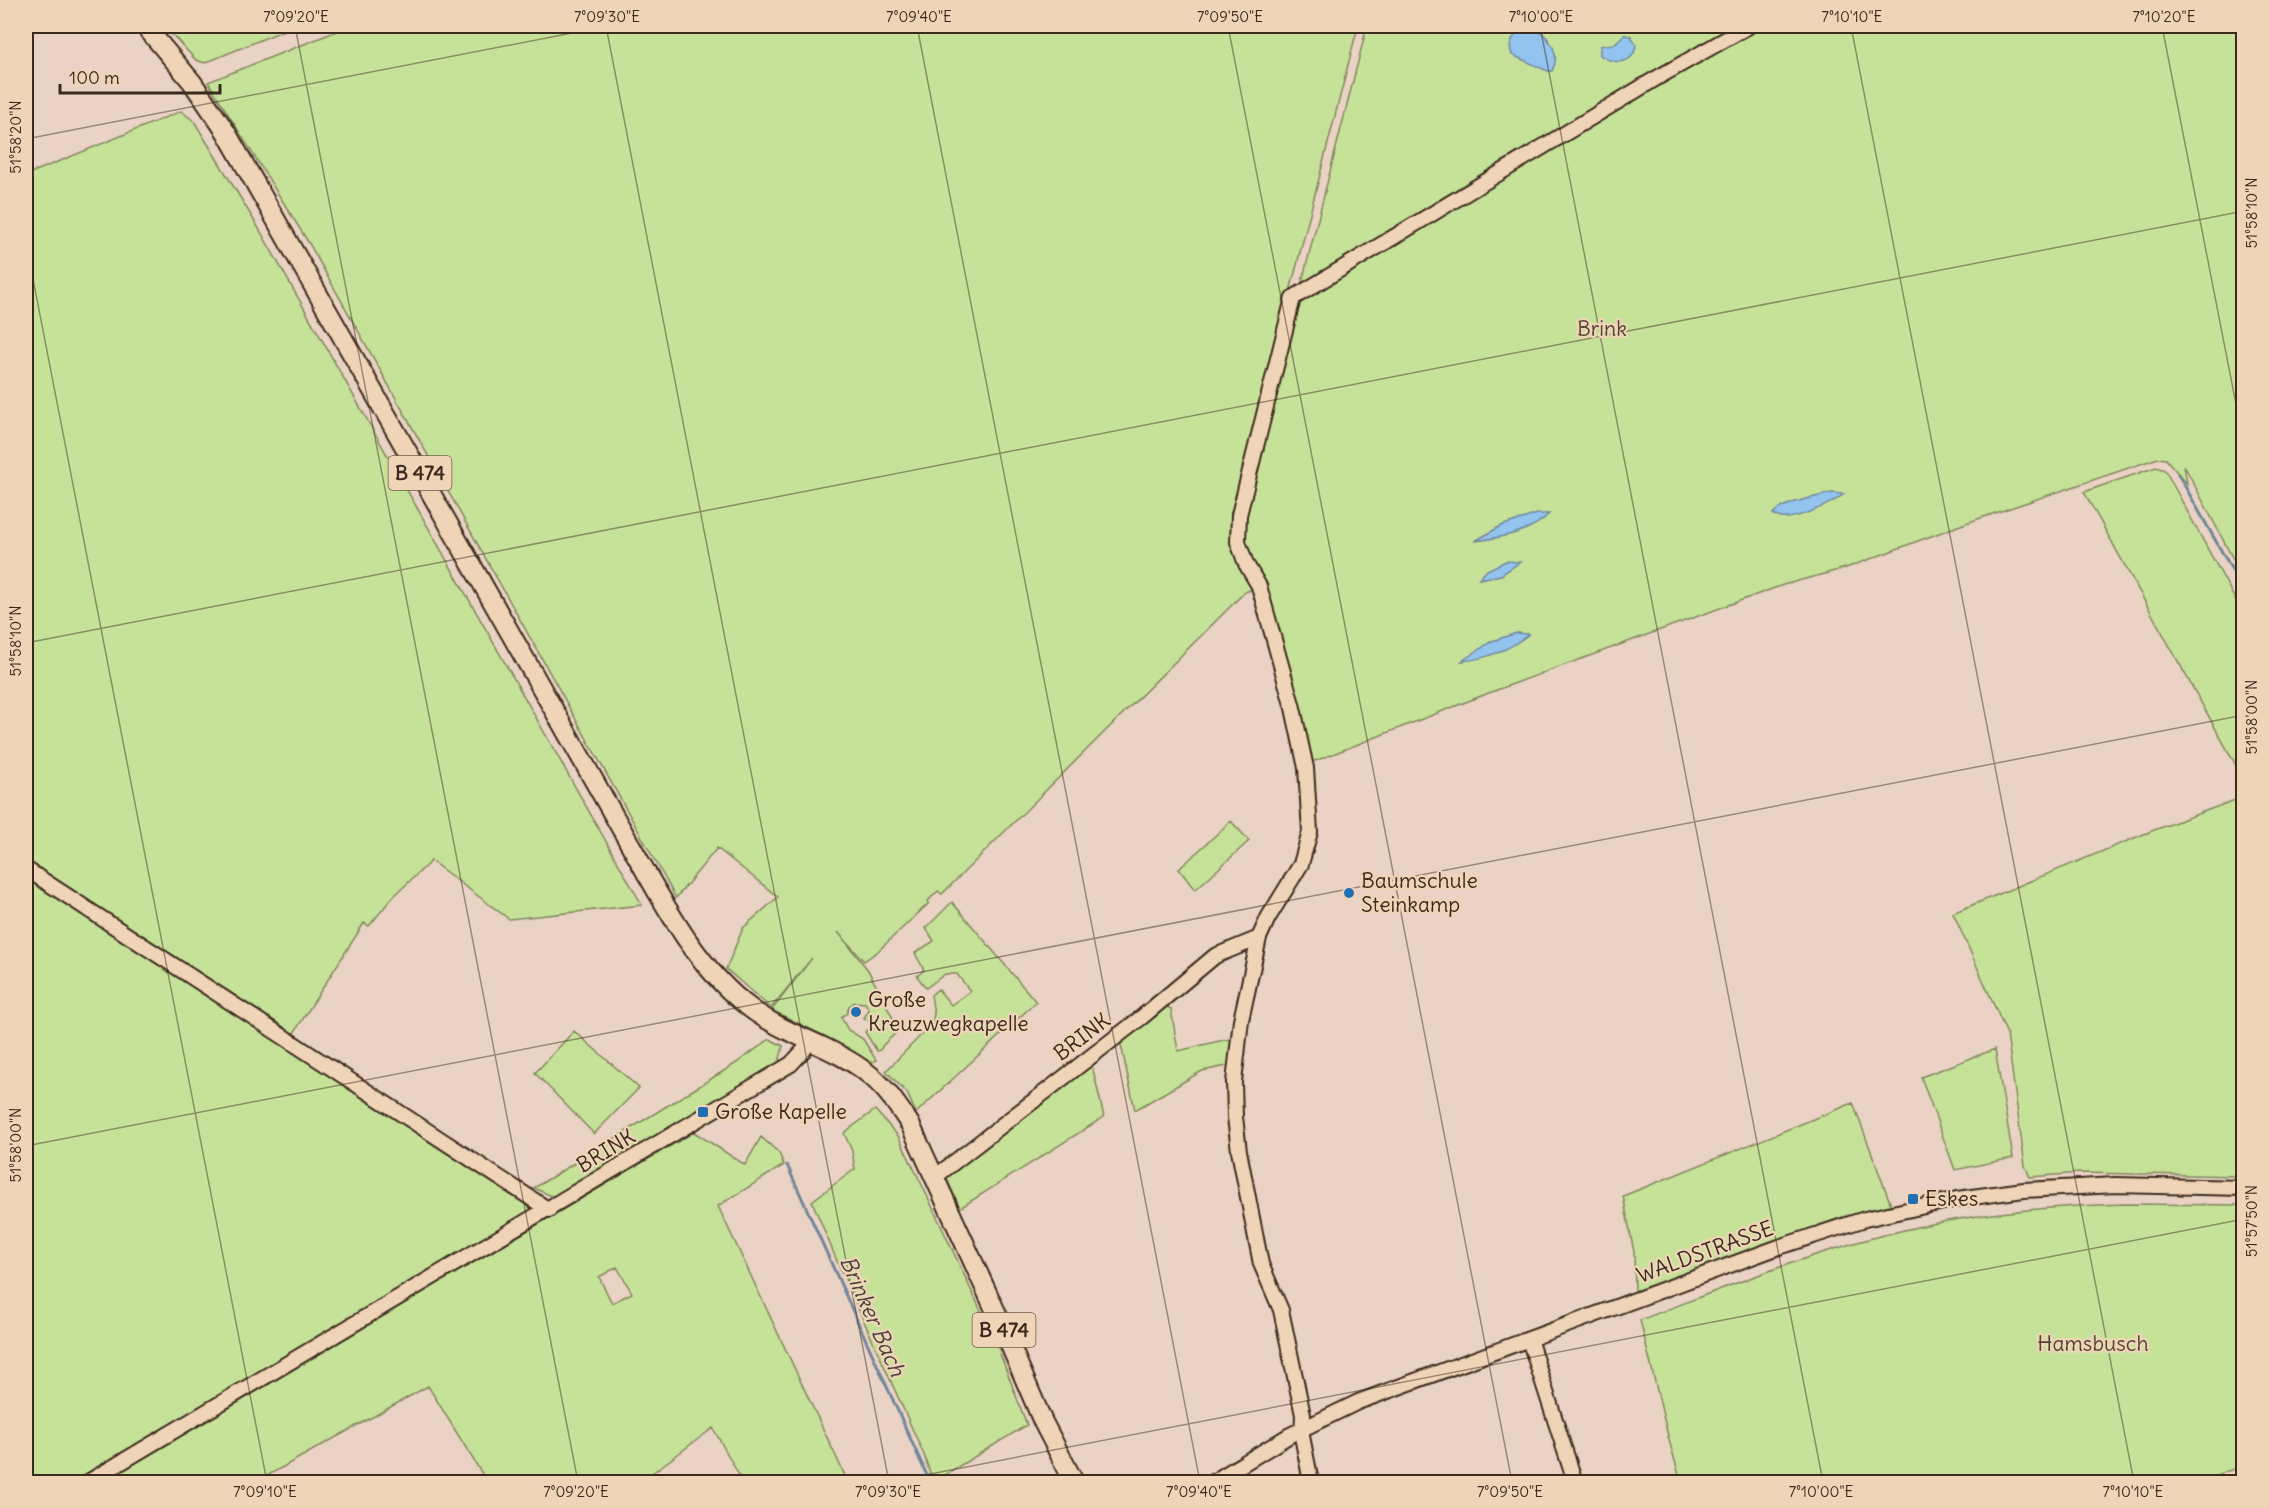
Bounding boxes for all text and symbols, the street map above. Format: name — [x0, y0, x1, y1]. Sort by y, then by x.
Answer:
text: 7°09'20"E — [263, 7, 329, 26]
text: 7°09'30"E — [574, 7, 640, 26]
text: 7°09'40"E — [886, 7, 952, 26]
text: 7°09'50"E — [1197, 7, 1263, 26]
text: 7°10'00"E — [1509, 7, 1574, 26]
text: 7°10'10"E — [1822, 7, 1883, 26]
text: 7°10'20"E — [2132, 7, 2196, 26]
scale bar — [60, 57, 220, 95]
text: 100 m — [69, 66, 120, 89]
text: 51°58'20"N — [6, 100, 25, 174]
text: 51°58'10"N — [2242, 177, 2261, 249]
park label: Brink — [1577, 315, 1627, 342]
road number: B 474 — [388, 456, 452, 490]
text: 51°58'10"N — [6, 605, 25, 677]
text: 51°58'00"N — [2242, 680, 2261, 754]
place label: Baumschule Steinkamp — [1361, 867, 1478, 918]
marker: Baumschule Steinkamp — [1342, 886, 1356, 900]
place label: Große Kreuzwegkapelle — [868, 986, 1029, 1037]
marker: Große Kreuzwegkapelle — [849, 1005, 863, 1019]
street label: BRINK — [1048, 1007, 1115, 1067]
place label: Große Kapelle — [715, 1098, 847, 1125]
marker: Große Kapelle — [696, 1105, 710, 1119]
text: 51°58'00"N — [6, 1108, 25, 1182]
street label: BRINK — [571, 1123, 640, 1179]
place label: Eskes — [1925, 1185, 1978, 1212]
text: 51°57'50"N — [2242, 1185, 2261, 1257]
marker: Eskes — [1906, 1192, 1920, 1206]
street label: WALDSTRASSE — [1633, 1214, 1777, 1289]
water label: Brinker Bach — [834, 1251, 913, 1382]
road number: B 474 — [972, 1313, 1036, 1347]
park label: Hamsbusch — [2037, 1330, 2149, 1357]
text: 7°09'10"E — [233, 1482, 297, 1501]
text: 7°09'20"E — [543, 1482, 609, 1501]
text: 7°09'30"E — [855, 1482, 921, 1501]
text: 7°09'40"E — [1166, 1482, 1232, 1501]
text: 7°09'50"E — [1477, 1482, 1543, 1501]
text: 7°10'00"E — [1789, 1482, 1854, 1501]
text: 7°10'10"E — [2103, 1482, 2164, 1501]

